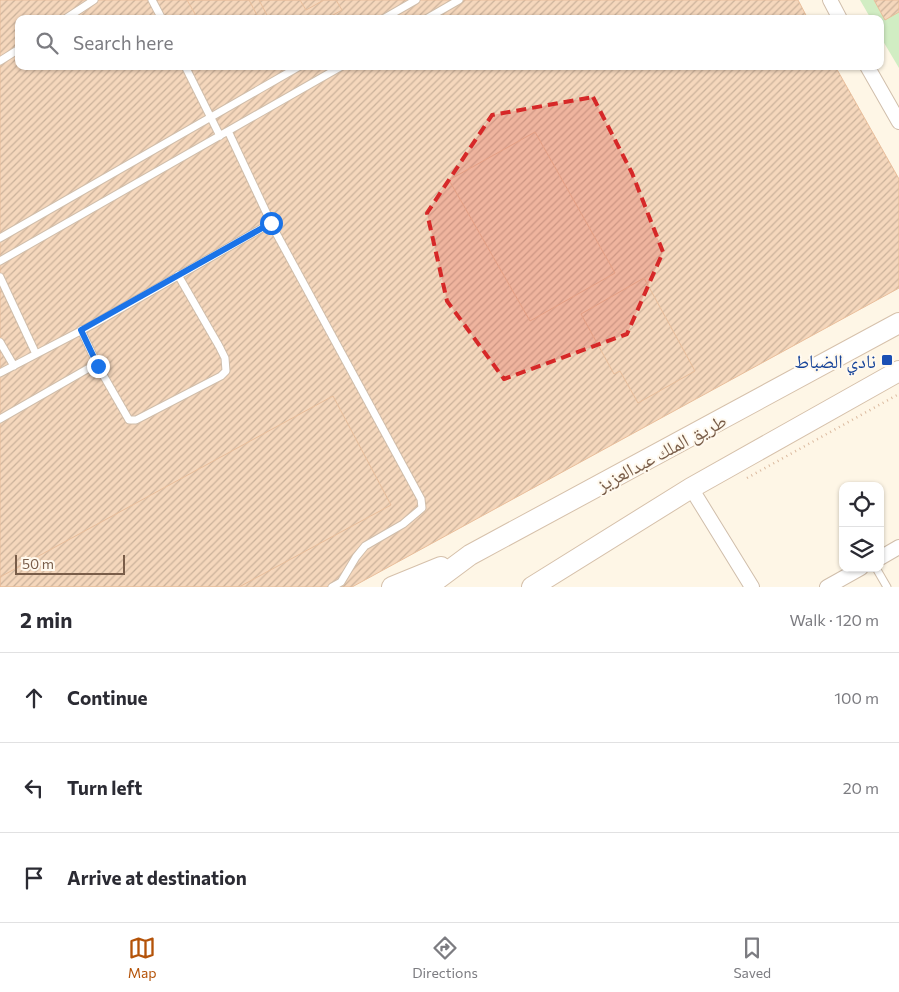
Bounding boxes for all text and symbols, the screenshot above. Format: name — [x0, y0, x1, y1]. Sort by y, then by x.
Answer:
search box — [15, 15, 884, 70]
icon: search — [33, 29, 61, 57]
text: Search here — [73, 31, 173, 54]
route start — [260, 212, 283, 235]
place label: نادي الضباط — [794, 349, 876, 376]
marker: نادي الضباط — [880, 353, 894, 367]
route end — [87, 355, 110, 378]
street label: طريق الملك عبدالعزيز — [591, 408, 730, 497]
map controls — [839, 482, 884, 572]
button: locate — [839, 482, 884, 527]
button: layers — [839, 527, 884, 572]
scale bar — [15, 552, 125, 575]
text: 50 m — [22, 555, 54, 572]
text: 2 min — [20, 607, 72, 632]
text: Walk · 120 m — [789, 610, 879, 629]
icon: ahead — [20, 684, 48, 712]
text: Continue — [67, 686, 147, 709]
text: 100 m — [834, 688, 879, 707]
icon: left — [20, 774, 48, 802]
text: Turn left — [67, 776, 142, 799]
text: 20 m — [843, 778, 879, 797]
icon: arrive — [20, 864, 48, 892]
text: Arrive at destination — [67, 866, 247, 889]
tab: Map — [128, 934, 157, 981]
tab: Directions — [412, 934, 478, 981]
tab: Saved — [733, 934, 771, 981]

